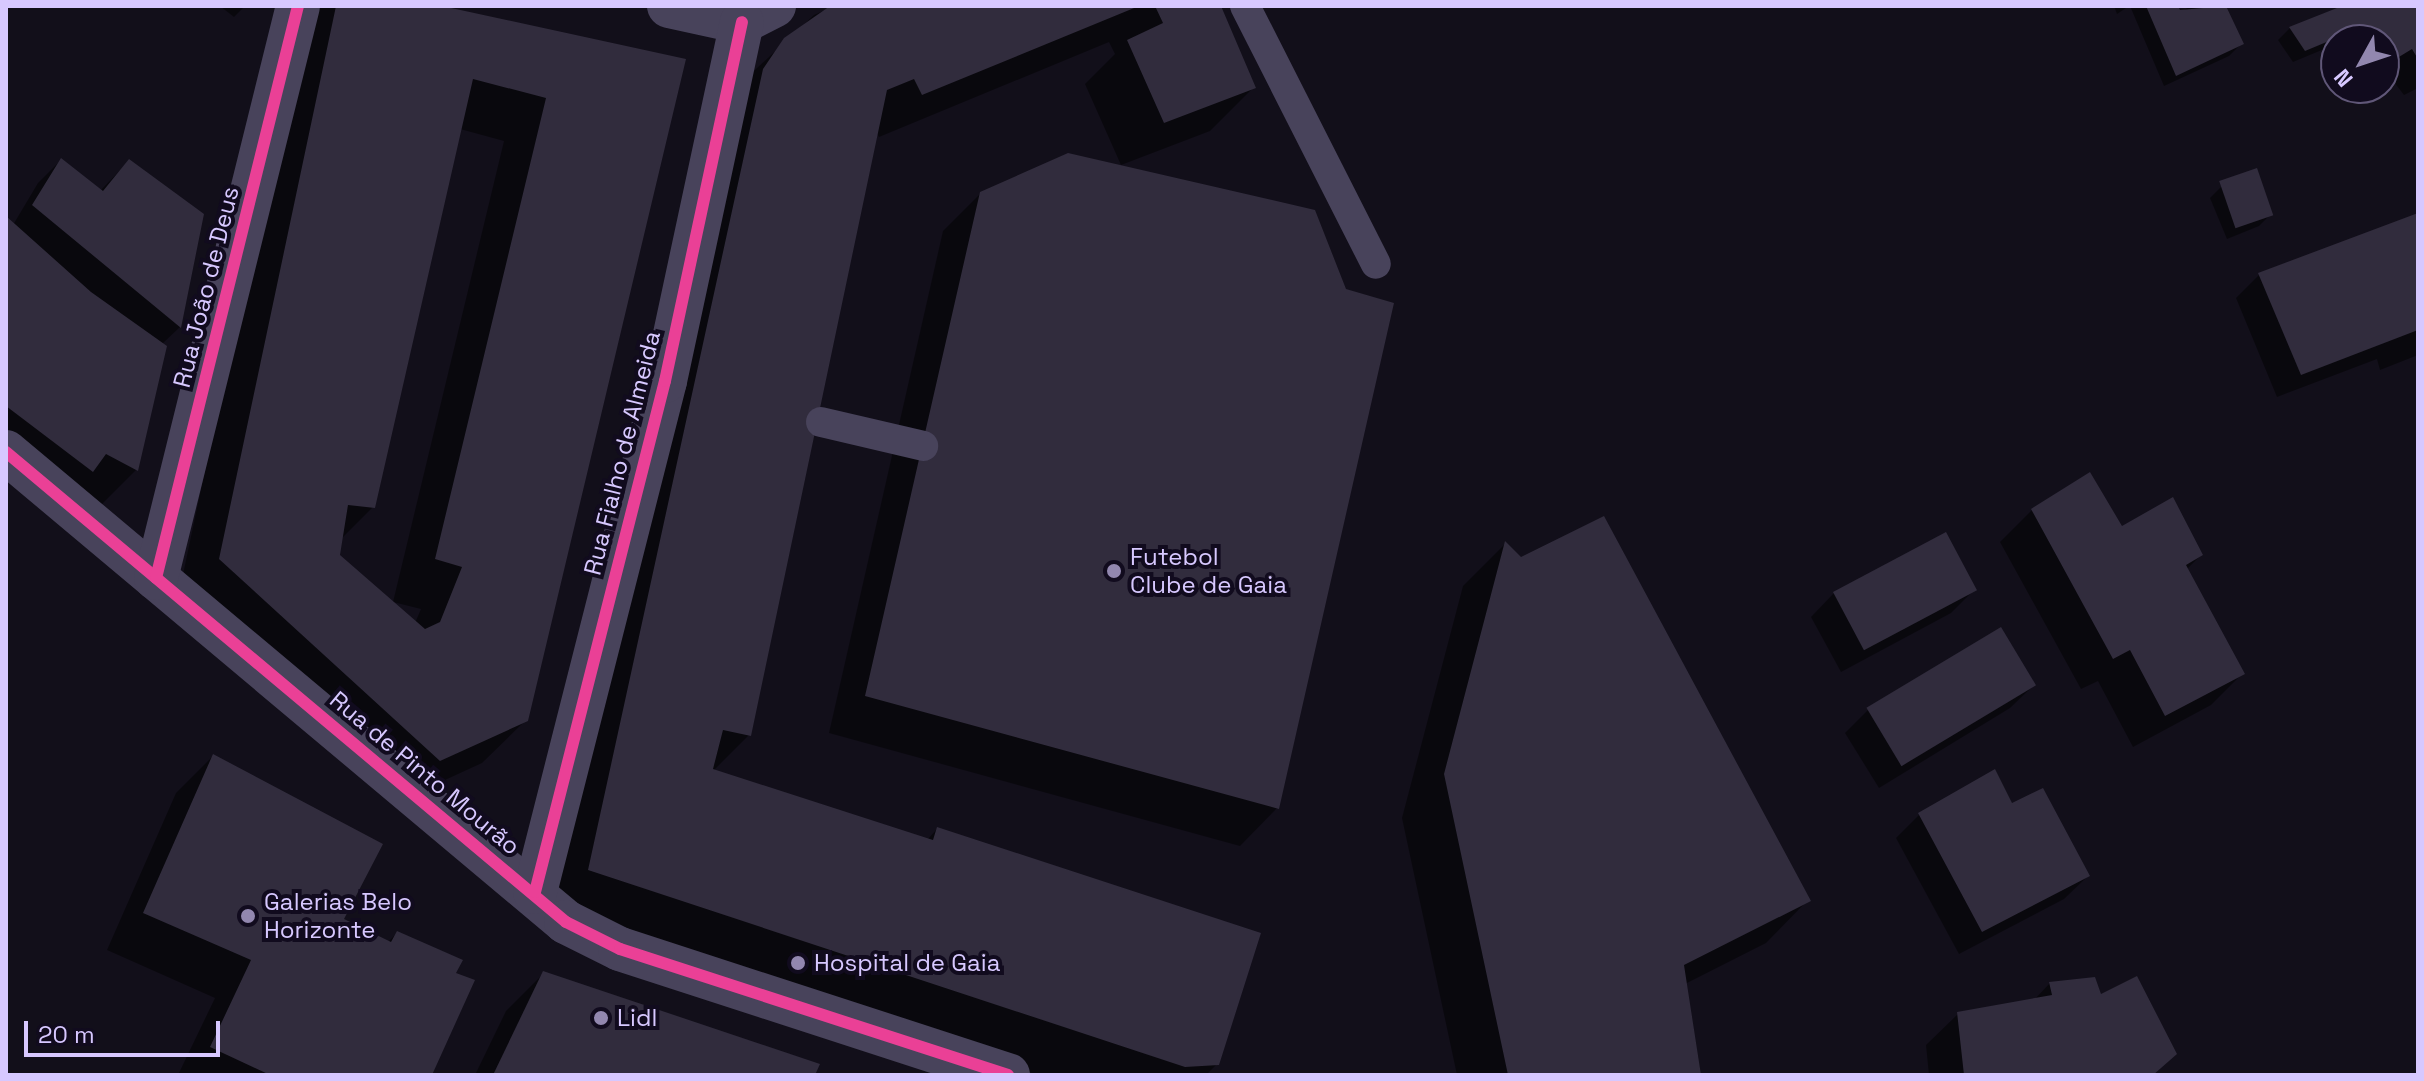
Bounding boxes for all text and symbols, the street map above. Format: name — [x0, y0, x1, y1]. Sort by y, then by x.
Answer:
north arrow — [2320, 24, 2400, 104]
text: N — [2328, 63, 2359, 93]
street label: Rua João de Deus — [167, 184, 245, 390]
street label: Rua Fialho de Almeida — [578, 328, 666, 578]
place label: Futebol Clube de Gaia — [1130, 543, 1287, 599]
marker: Futebol Clube de Gaia — [1105, 562, 1123, 580]
street label: Rua de Pinto Mourão — [324, 685, 526, 861]
place label: Galerias Belo Horizonte — [264, 888, 412, 944]
marker: Galerias Belo Horizonte — [239, 907, 257, 925]
place label: Hospital de Gaia — [814, 949, 1001, 977]
marker: Hospital de Gaia — [789, 954, 807, 972]
place label: Lidl — [617, 1004, 657, 1032]
scale bar — [28, 1005, 224, 1055]
marker: Lidl — [592, 1009, 610, 1027]
text: 20 m — [38, 1019, 95, 1050]

